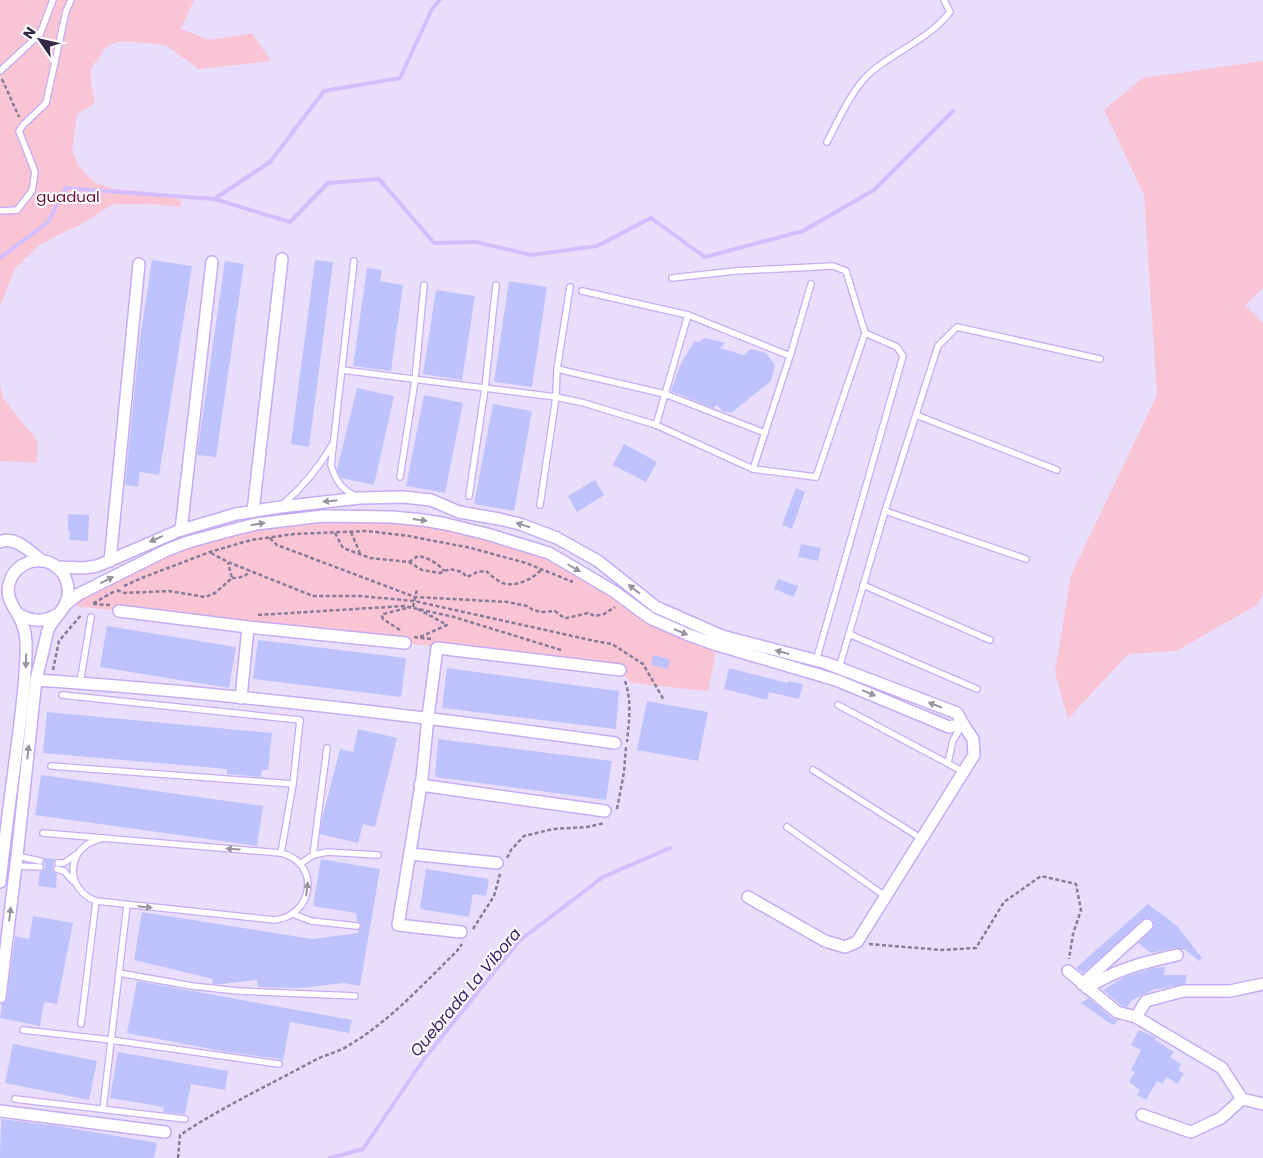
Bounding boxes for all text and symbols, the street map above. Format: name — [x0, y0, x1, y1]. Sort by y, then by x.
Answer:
north arrow — [15, 15, 65, 65]
text: N — [18, 23, 40, 43]
park label: guadual — [36, 186, 100, 207]
one-way arrow — [322, 497, 338, 505]
one-way arrow — [412, 516, 428, 524]
one-way arrow — [251, 520, 267, 528]
one-way arrow — [515, 521, 530, 529]
one-way arrow — [149, 536, 163, 544]
one-way arrow — [568, 563, 581, 572]
one-way arrow — [99, 576, 114, 584]
one-way arrow — [627, 584, 640, 594]
one-way arrow — [674, 628, 688, 636]
one-way arrow — [774, 648, 789, 656]
one-way arrow — [22, 653, 30, 669]
one-way arrow — [862, 690, 876, 698]
one-way arrow — [927, 701, 942, 709]
one-way arrow — [25, 744, 33, 760]
one-way arrow — [224, 845, 240, 853]
one-way arrow — [303, 881, 311, 897]
one-way arrow — [137, 903, 153, 911]
one-way arrow — [6, 905, 14, 921]
water label: Quebrada La Vibora — [405, 923, 526, 1062]

